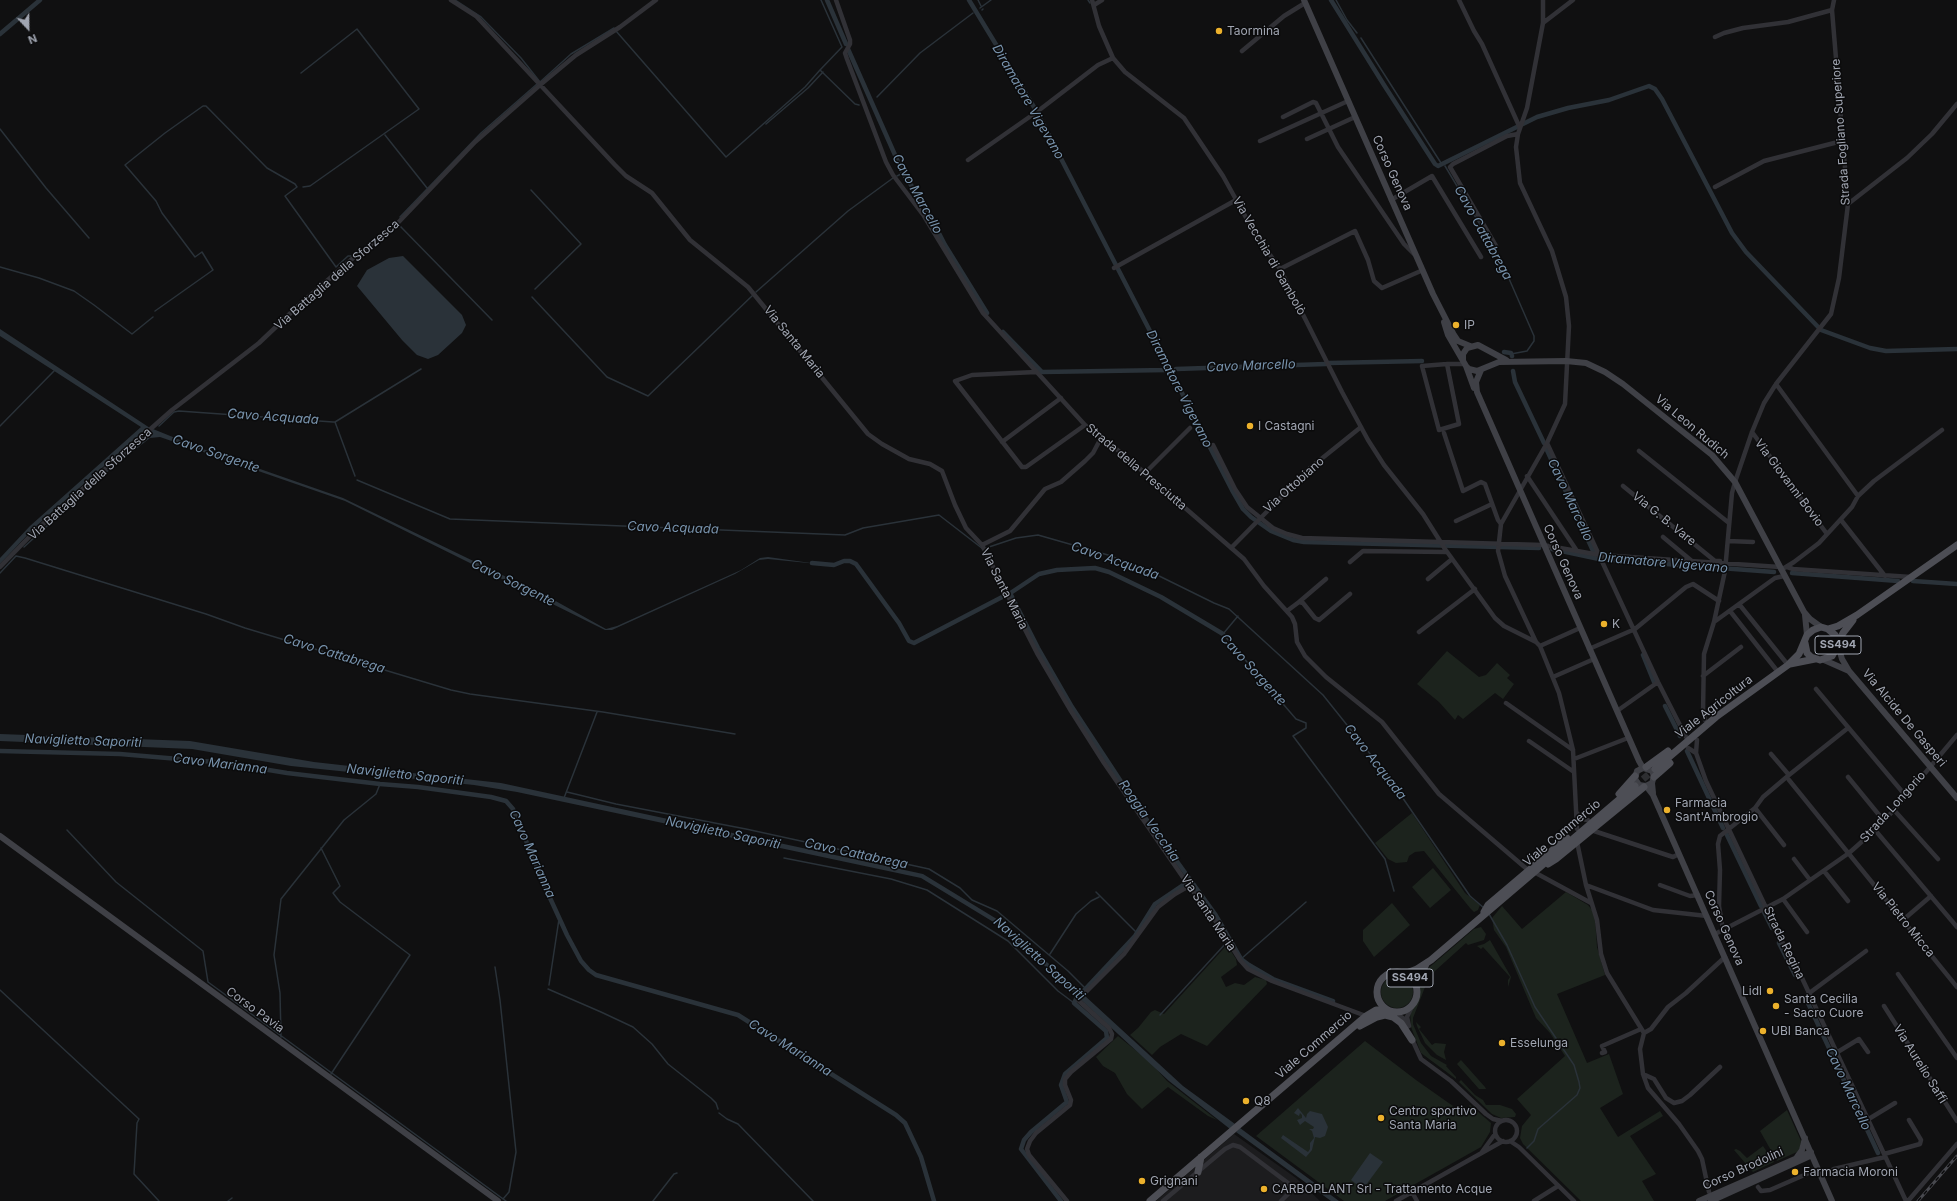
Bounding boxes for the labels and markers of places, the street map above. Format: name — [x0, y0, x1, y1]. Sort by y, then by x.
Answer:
place label: Taormina — [1227, 24, 1280, 38]
marker: Taormina — [1214, 26, 1224, 36]
place label: IP — [1464, 318, 1475, 332]
marker: IP — [1451, 320, 1461, 330]
place label: I Castagni — [1258, 419, 1315, 433]
marker: I Castagni — [1245, 421, 1255, 431]
place label: K — [1612, 617, 1620, 631]
marker: K — [1599, 619, 1609, 629]
place label: Farmacia Sant'Ambrogio — [1675, 796, 1758, 824]
marker: Farmacia Sant'Ambrogio — [1662, 805, 1672, 815]
place label: Lidl — [1742, 984, 1762, 998]
marker: Lidl — [1765, 986, 1775, 996]
place label: Santa Cecilia - Sacro Cuore — [1784, 992, 1863, 1020]
marker: Santa Cecilia - Sacro Cuore — [1771, 1001, 1781, 1011]
place label: UBI Banca — [1771, 1024, 1830, 1038]
marker: UBI Banca — [1758, 1026, 1768, 1036]
place label: Esselunga — [1510, 1036, 1568, 1050]
marker: Esselunga — [1497, 1038, 1507, 1048]
place label: Q8 — [1254, 1094, 1271, 1108]
marker: Q8 — [1241, 1096, 1251, 1106]
place label: Centro sportivo Santa Maria — [1389, 1104, 1477, 1132]
marker: Centro sportivo Santa Maria — [1376, 1113, 1386, 1123]
place label: Farmacia Moroni — [1803, 1165, 1898, 1179]
marker: Farmacia Moroni — [1790, 1167, 1800, 1177]
place label: Grignani — [1150, 1174, 1198, 1188]
marker: Grignani — [1137, 1176, 1147, 1186]
place label: CARBOPLANT Srl - Trattamento Acque — [1272, 1182, 1492, 1196]
marker: CARBOPLANT Srl - Trattamento Acque — [1259, 1184, 1269, 1194]

